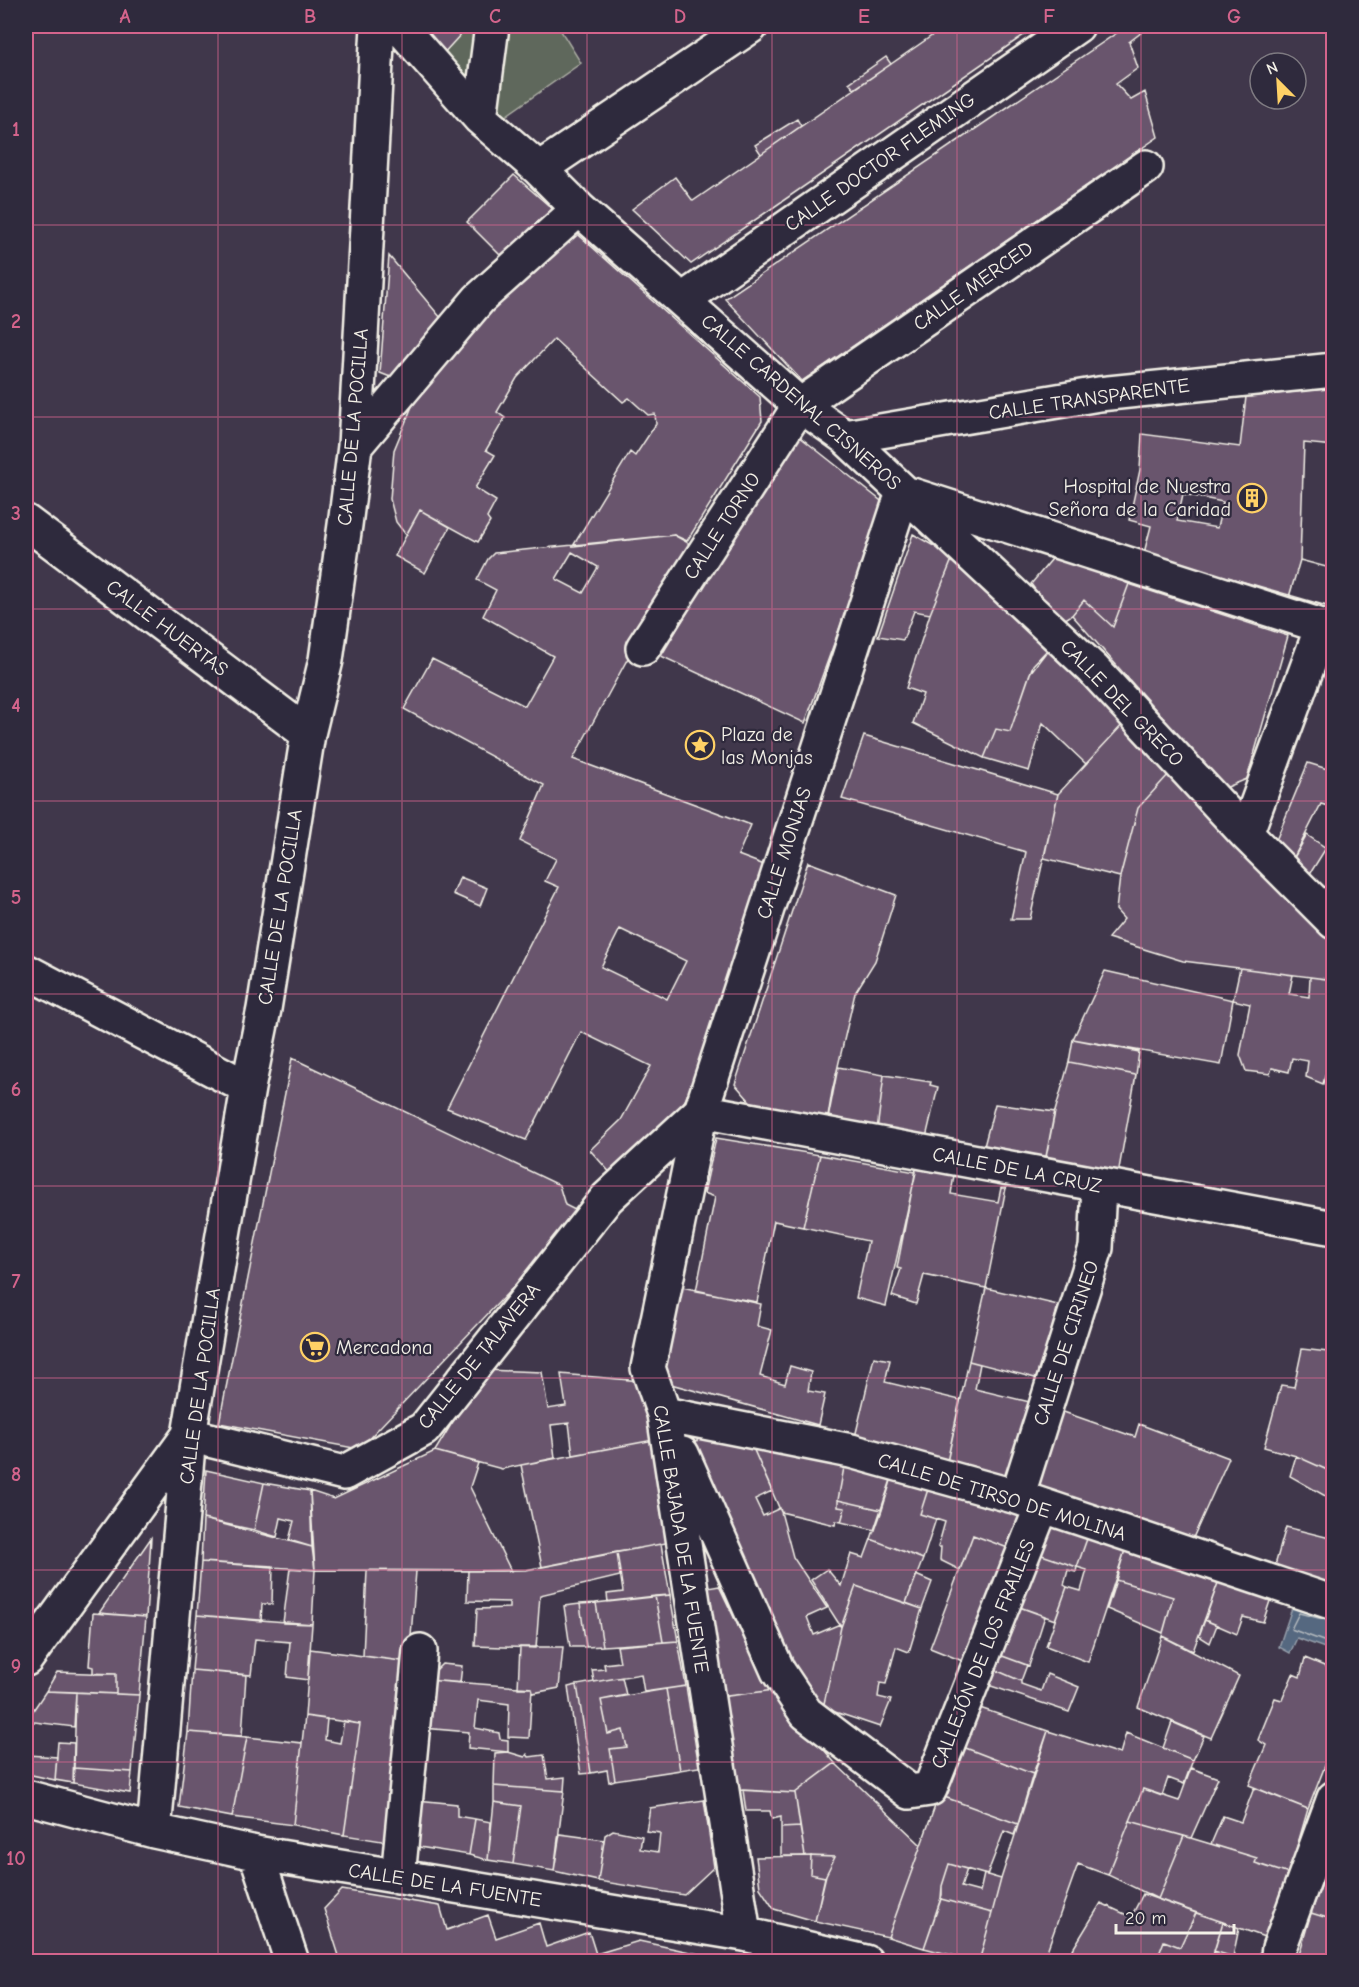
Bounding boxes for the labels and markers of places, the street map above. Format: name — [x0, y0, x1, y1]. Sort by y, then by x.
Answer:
place label: Hospital de Nuestra Señora de la Caridad — [1048, 475, 1231, 521]
building icon: Hospital de Nuestra Señora de la Caridad — [1236, 482, 1268, 514]
place label: Plaza de las Monjas — [721, 723, 812, 769]
place icon: Plaza de las Monjas — [684, 729, 716, 761]
supermarket icon: Mercadona — [299, 1331, 331, 1363]
place label: Mercadona — [336, 1336, 433, 1359]

